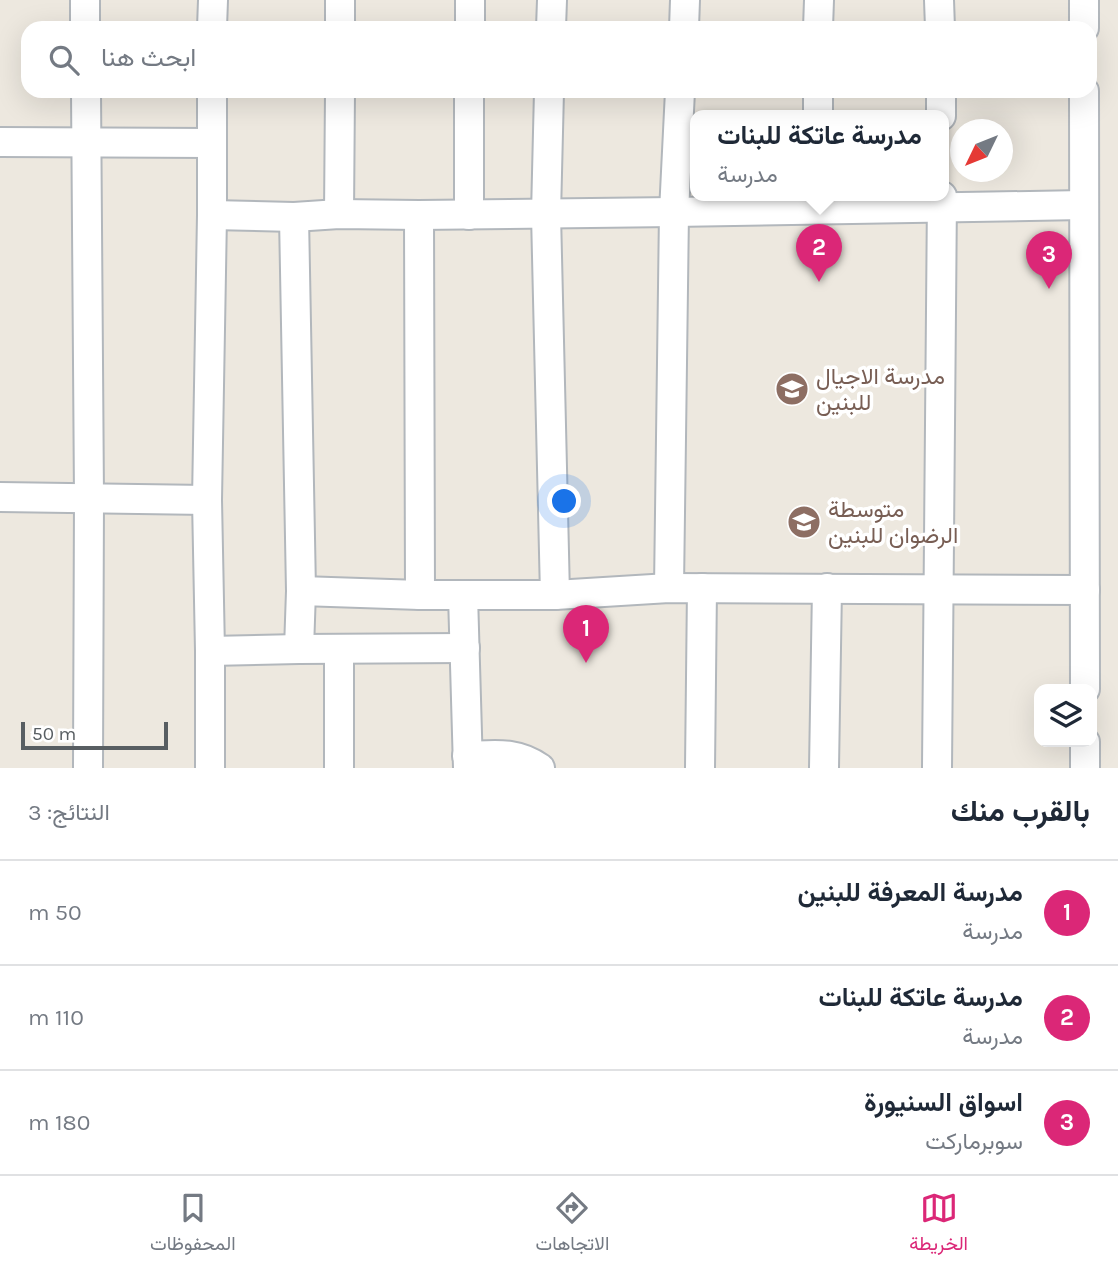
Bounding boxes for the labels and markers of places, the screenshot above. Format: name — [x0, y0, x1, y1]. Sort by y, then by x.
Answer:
pin: 2 — [796, 224, 842, 282]
pin: 3 — [1026, 231, 1072, 289]
place label: مدرسة الاجيال للبنين — [816, 363, 945, 416]
school or university icon: مدرسة الاجيال للبنين — [773, 370, 811, 408]
place label: متوسطة الرضوان للبنين — [828, 496, 958, 550]
school or university icon: متوسطة الرضوان للبنين — [785, 503, 823, 541]
pin: 1 — [563, 605, 609, 663]

